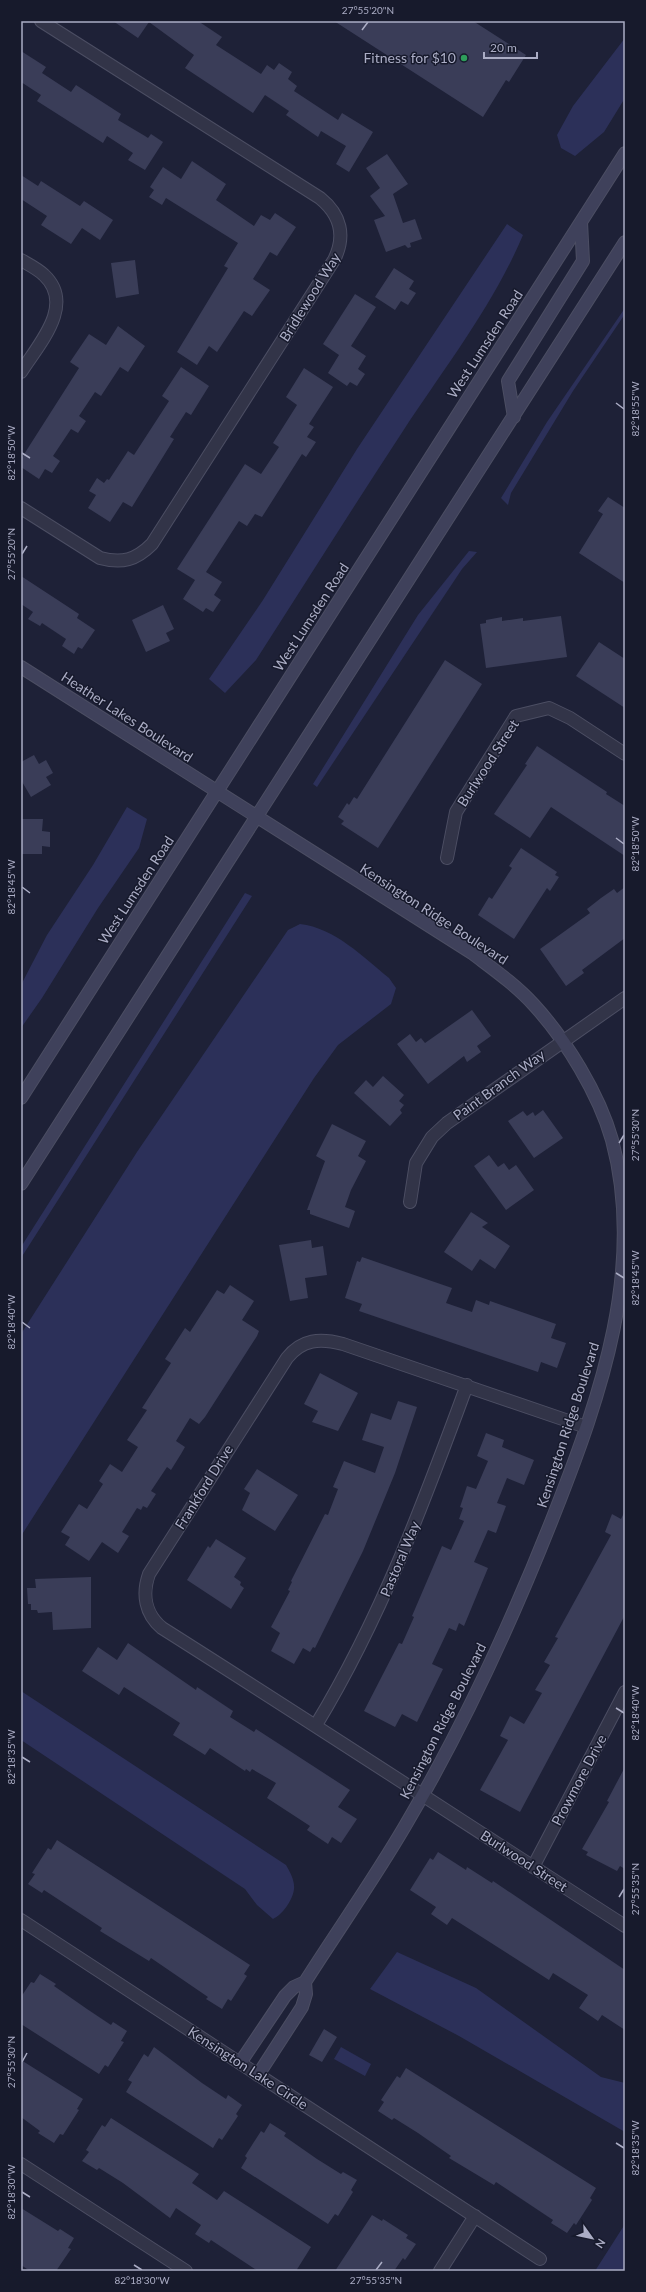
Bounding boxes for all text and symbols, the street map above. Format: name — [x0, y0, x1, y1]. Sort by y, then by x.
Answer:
text: 27°55'20"N — [342, 4, 394, 16]
scale bar — [484, 34, 537, 60]
text: 20 m — [490, 40, 517, 55]
place label: Fitness for $10 — [363, 49, 456, 66]
marker: Fitness for $10 — [459, 53, 469, 63]
street label: Bridlewood Way — [275, 249, 344, 344]
street label: West Lumsden Road — [443, 286, 526, 401]
text: 82°18'55"W — [629, 381, 641, 437]
text: 82°18'50"W — [5, 425, 17, 481]
text: 27°55'20"N — [5, 528, 17, 580]
street label: West Lumsden Road — [269, 559, 352, 674]
street label: Heather Lakes Boulevard — [58, 668, 196, 765]
street label: Burlwood Street — [453, 716, 522, 809]
text: 82°18'50"W — [629, 816, 641, 872]
street label: West Lumsden Road — [94, 832, 177, 947]
text: 82°18'45"W — [5, 859, 17, 915]
street label: Kensington Ridge Boulevard — [357, 859, 511, 968]
street label: Paint Branch Way — [450, 1045, 548, 1124]
text: 27°55'30"N — [629, 1109, 641, 1161]
text: 82°18'45"W — [629, 1250, 641, 1306]
text: 82°18'40"W — [5, 1294, 17, 1350]
street label: Kensington Ridge Boulevard — [533, 1340, 602, 1510]
street label: Frankford Drive — [171, 1441, 236, 1532]
street label: Pastoral Way — [376, 1518, 423, 1599]
street label: Kensington Ridge Boulevard — [396, 1640, 489, 1802]
text: 82°18'40"W — [629, 1685, 641, 1741]
text: 82°18'35"W — [5, 1729, 17, 1785]
street label: Prowmore Drive — [547, 1731, 610, 1828]
street label: Burlwood Street — [478, 1826, 571, 1895]
text: 27°55'35"N — [629, 1863, 641, 1915]
street label: Kensington Lake Circle — [185, 2022, 311, 2113]
text: 27°55'30"N — [5, 2036, 17, 2088]
text: 82°18'35"W — [629, 2120, 641, 2176]
text: 82°18'30"W — [5, 2164, 17, 2220]
north arrow — [572, 2218, 612, 2258]
text: N — [593, 2237, 609, 2251]
text: 82°18'30"W — [114, 2274, 170, 2286]
text: 27°55'35"N — [350, 2274, 402, 2286]

